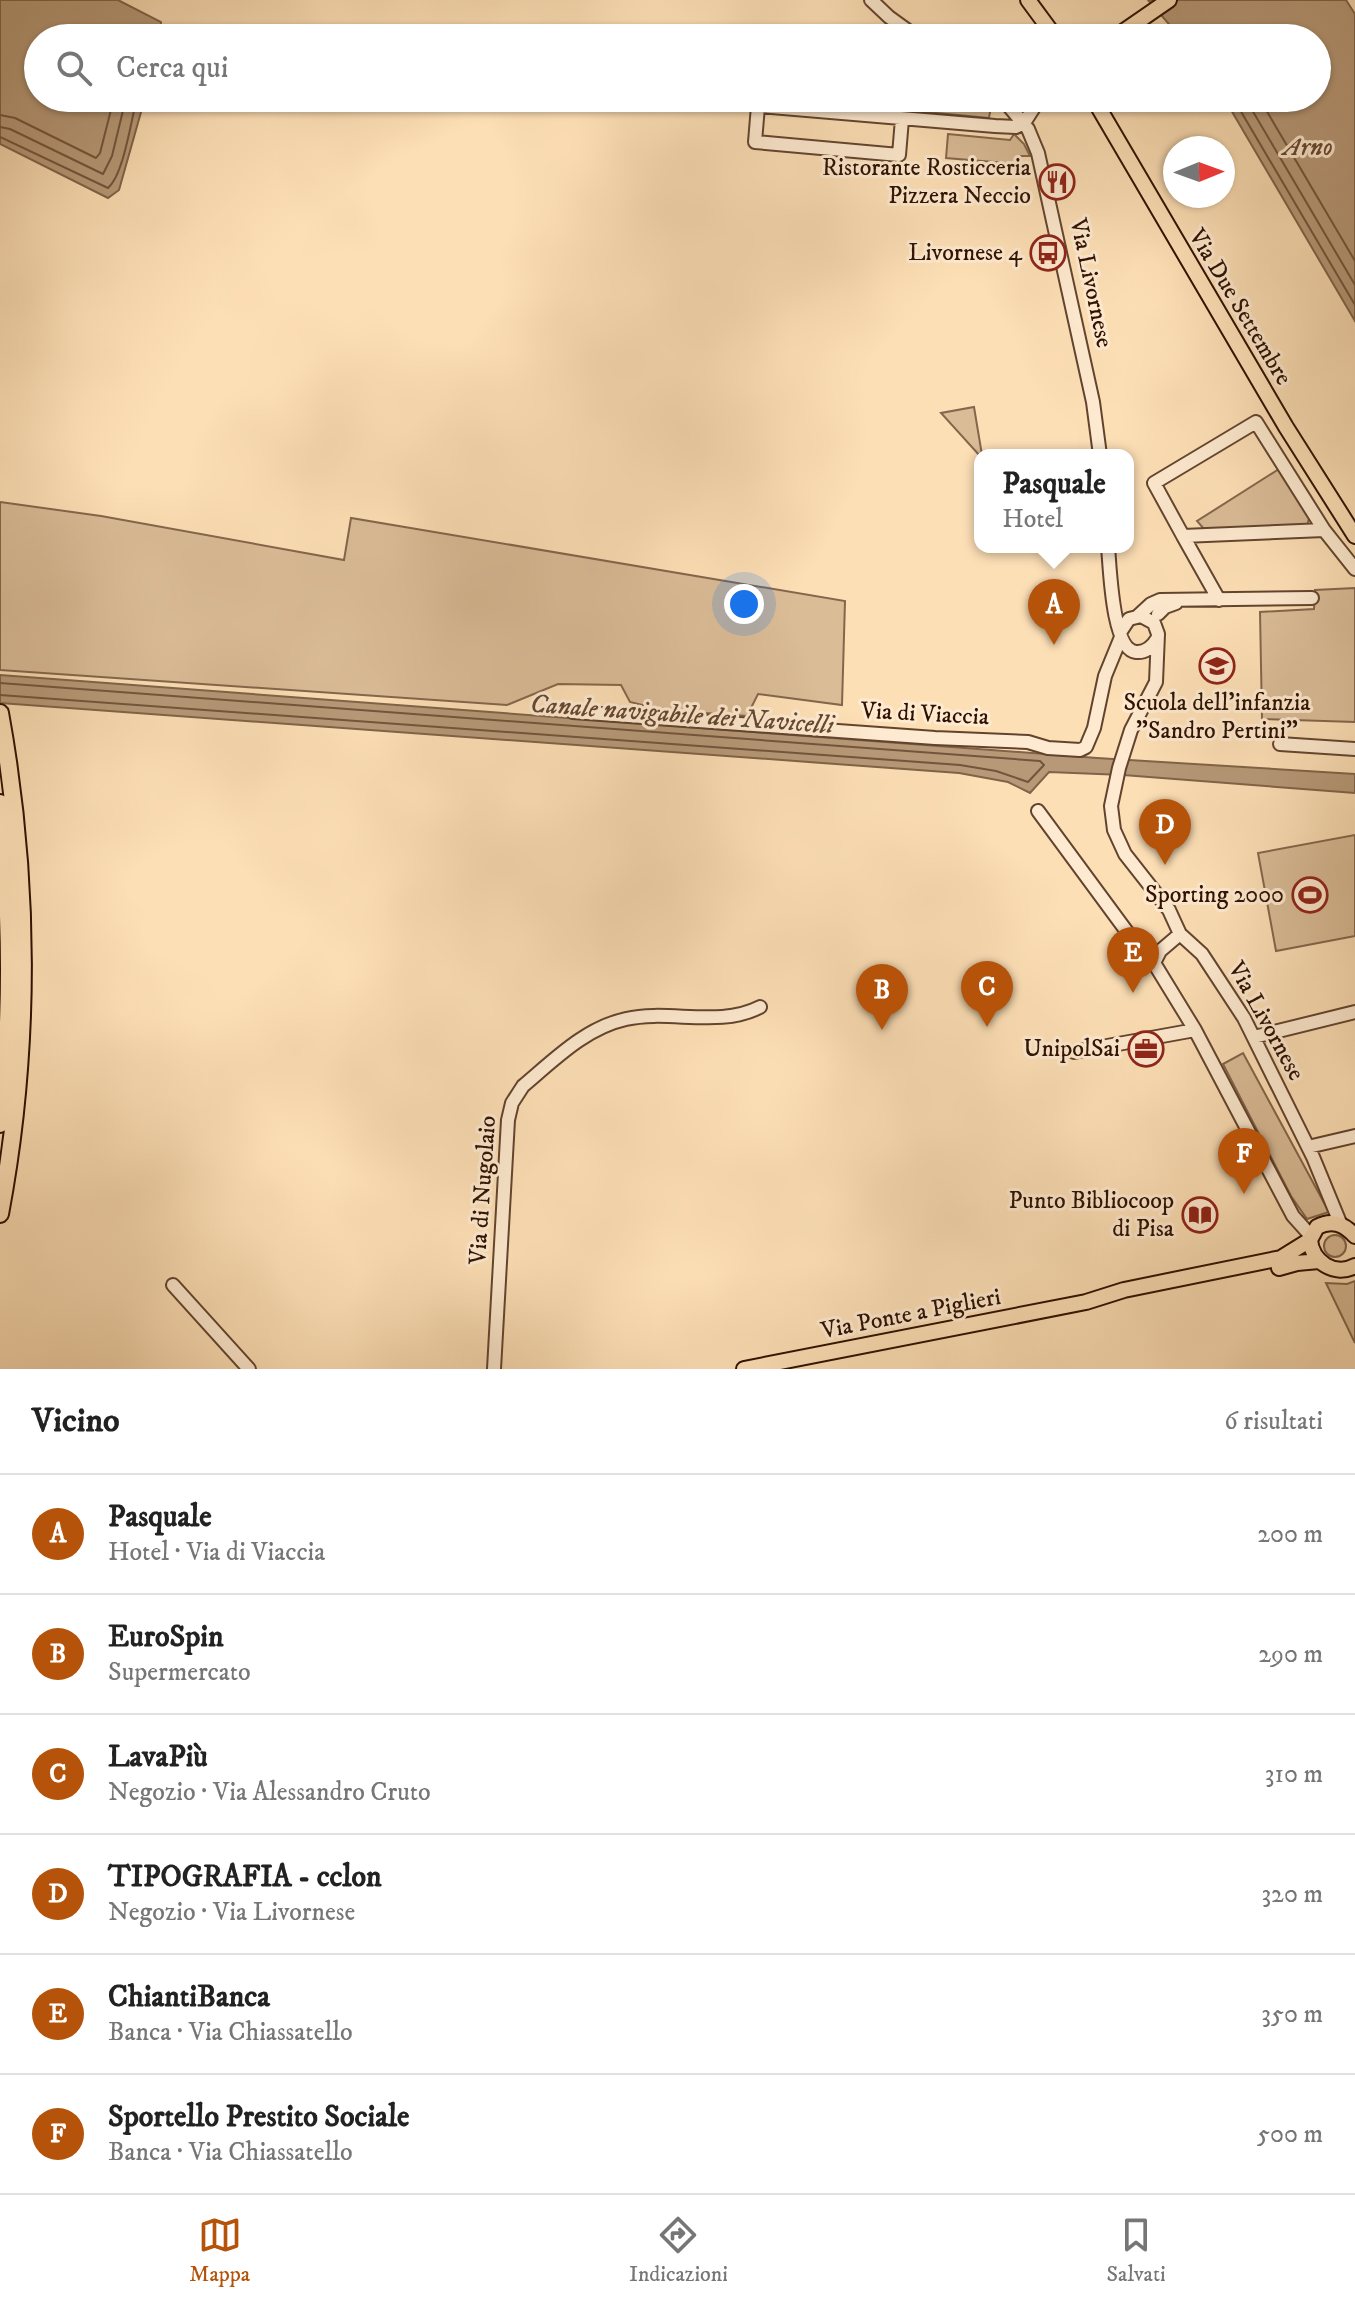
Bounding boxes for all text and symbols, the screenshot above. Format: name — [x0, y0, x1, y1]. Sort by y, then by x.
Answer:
search box — [24, 24, 1331, 112]
icon: search — [52, 46, 96, 90]
text: Cerca qui — [116, 50, 229, 87]
water label: Arno — [1280, 131, 1333, 164]
north arrow — [1163, 136, 1235, 208]
place label: Ristorante Rosticceria Pizzera Neccio — [822, 153, 1032, 211]
restaurant icon: Ristorante Rosticceria Pizzera Neccio — [1038, 163, 1076, 201]
street label: Via Livornese — [1062, 215, 1119, 350]
street label: Via Due Settembre — [1181, 223, 1298, 391]
bus stop icon: Livornese 4 — [1029, 234, 1067, 272]
place label: Livornese 4 — [908, 238, 1023, 268]
popup — [974, 449, 1134, 553]
text: Pasquale — [1002, 466, 1106, 503]
text: Hotel — [1002, 503, 1063, 536]
pin: A — [1028, 579, 1080, 645]
your location — [724, 584, 764, 624]
school or university icon: Scuola dell'infanzia "Sandro Pertini" — [1198, 647, 1236, 685]
water label: Canale navigabile dei Navicelli — [529, 688, 837, 742]
place label: Scuola dell'infanzia "Sandro Pertini" — [1124, 688, 1311, 746]
street label: Via di Viaccia — [859, 696, 991, 732]
pin: D — [1139, 799, 1191, 865]
sports icon: Sporting 2000 — [1291, 876, 1329, 914]
place label: Sporting 2000 — [1145, 880, 1284, 910]
pin: E — [1107, 927, 1159, 993]
street label: Via Livornese — [1221, 955, 1311, 1086]
pin: C — [961, 961, 1013, 1027]
pin: B — [856, 964, 908, 1030]
office icon: UnipolSai — [1127, 1030, 1165, 1068]
place label: UnipolSai — [1023, 1034, 1120, 1064]
street label: Via di Nugolaio — [463, 1115, 503, 1266]
pin: F — [1218, 1128, 1270, 1194]
place label: Punto Bibliocoop di Pisa — [1008, 1186, 1175, 1244]
library icon: Punto Bibliocoop di Pisa — [1181, 1196, 1219, 1234]
street label: Via Ponte a Piglieri — [818, 1282, 1003, 1346]
text: Vicino — [32, 1400, 120, 1442]
text: 6 risultati — [1224, 1405, 1323, 1438]
text: Pasquale — [108, 1499, 212, 1536]
text: A — [50, 1518, 66, 1551]
text: 200 m — [1257, 1518, 1323, 1551]
text: Hotel · Via di Viaccia — [108, 1536, 325, 1569]
text: EuroSpin — [108, 1619, 224, 1656]
text: B — [50, 1638, 66, 1671]
text: 290 m — [1258, 1638, 1323, 1671]
text: Supermercato — [108, 1656, 251, 1689]
text: LavaPiù — [108, 1739, 208, 1776]
text: C — [49, 1758, 67, 1791]
text: 310 m — [1265, 1758, 1323, 1791]
text: Negozio · Via Alessandro Cruto — [108, 1776, 431, 1809]
text: TIPOGRAFIA - cclon — [108, 1859, 382, 1896]
text: D — [48, 1878, 68, 1911]
text: 320 m — [1261, 1878, 1323, 1911]
text: Negozio · Via Livornese — [108, 1896, 355, 1929]
text: ChiantiBanca — [108, 1979, 270, 2016]
text: E — [49, 1998, 67, 2031]
text: 350 m — [1261, 1998, 1323, 2031]
text: Banca · Via Chiassatello — [108, 2016, 353, 2049]
text: Sportello Prestito Sociale — [108, 2099, 409, 2136]
text: F — [50, 2118, 66, 2151]
text: 500 m — [1257, 2118, 1323, 2151]
text: Banca · Via Chiassatello — [108, 2136, 353, 2169]
tab: Mappa — [189, 2213, 250, 2288]
tab: Indicazioni — [629, 2213, 728, 2288]
tab: Salvati — [1107, 2213, 1166, 2288]

